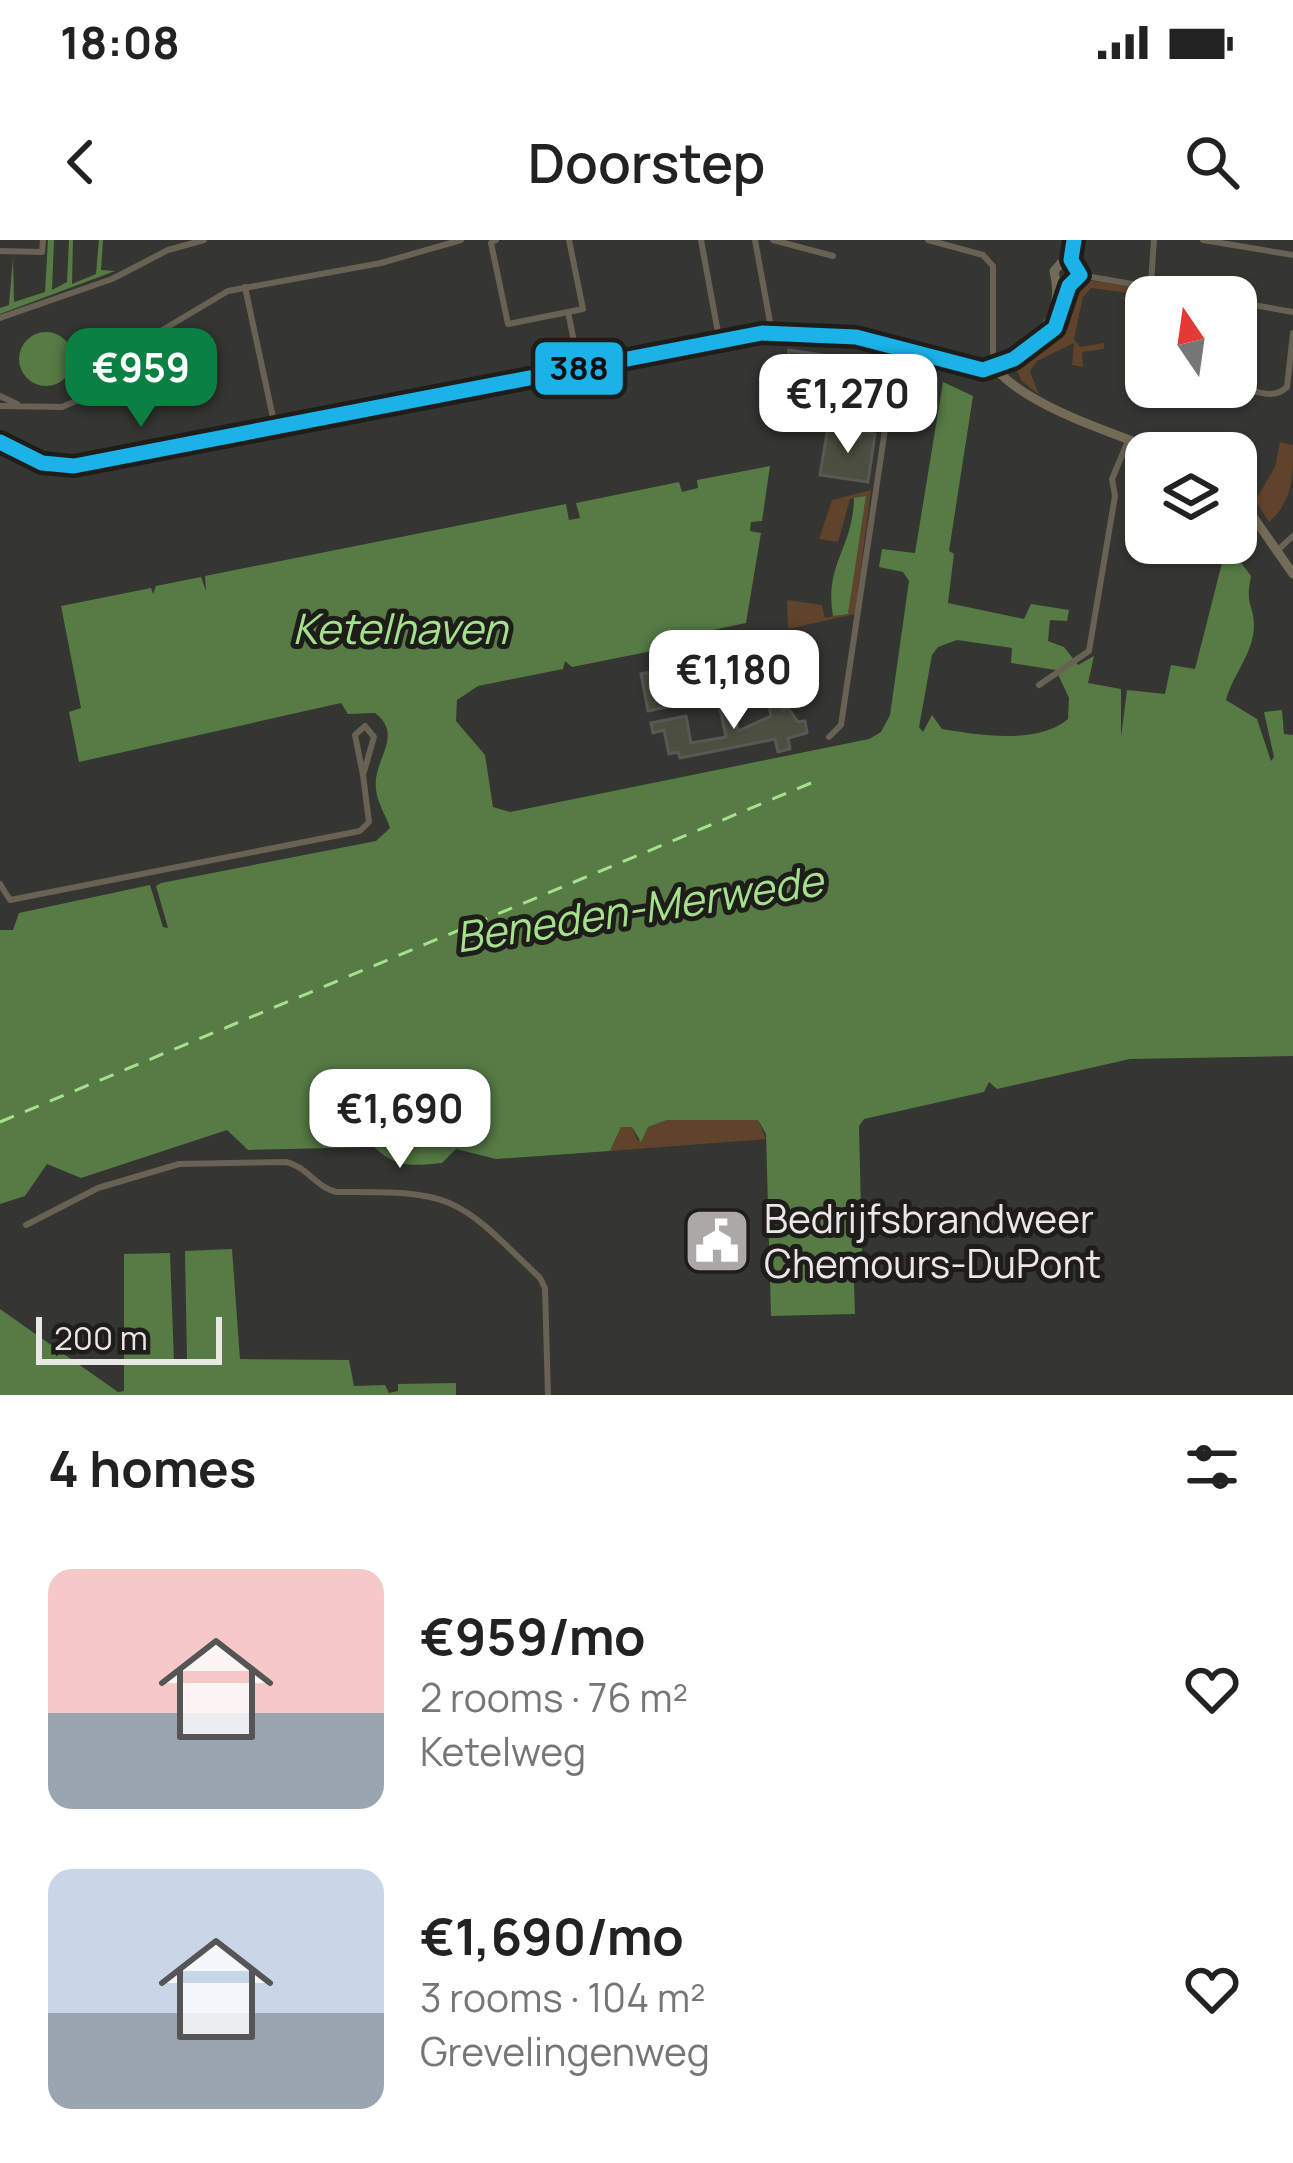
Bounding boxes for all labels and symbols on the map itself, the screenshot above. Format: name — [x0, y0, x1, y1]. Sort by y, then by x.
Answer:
north arrow — [1125, 276, 1257, 408]
pin: €959 — [70, 328, 212, 430]
line badge: 388 — [533, 340, 625, 397]
text: 388 — [549, 345, 609, 390]
pin: €1,270 — [750, 354, 946, 456]
water label: Ketelhaven — [293, 599, 510, 657]
pin: €1,180 — [636, 630, 832, 732]
water label: Beneden-Merwede — [451, 850, 829, 966]
pin: €1,690 — [302, 1069, 498, 1171]
place label: Bedrijfsbrandweer Chemours-DuPont — [764, 1191, 1101, 1290]
public building icon: Bedrijfsbrandweer Chemours-DuPont — [682, 1206, 752, 1276]
scale bar — [36, 1311, 222, 1364]

